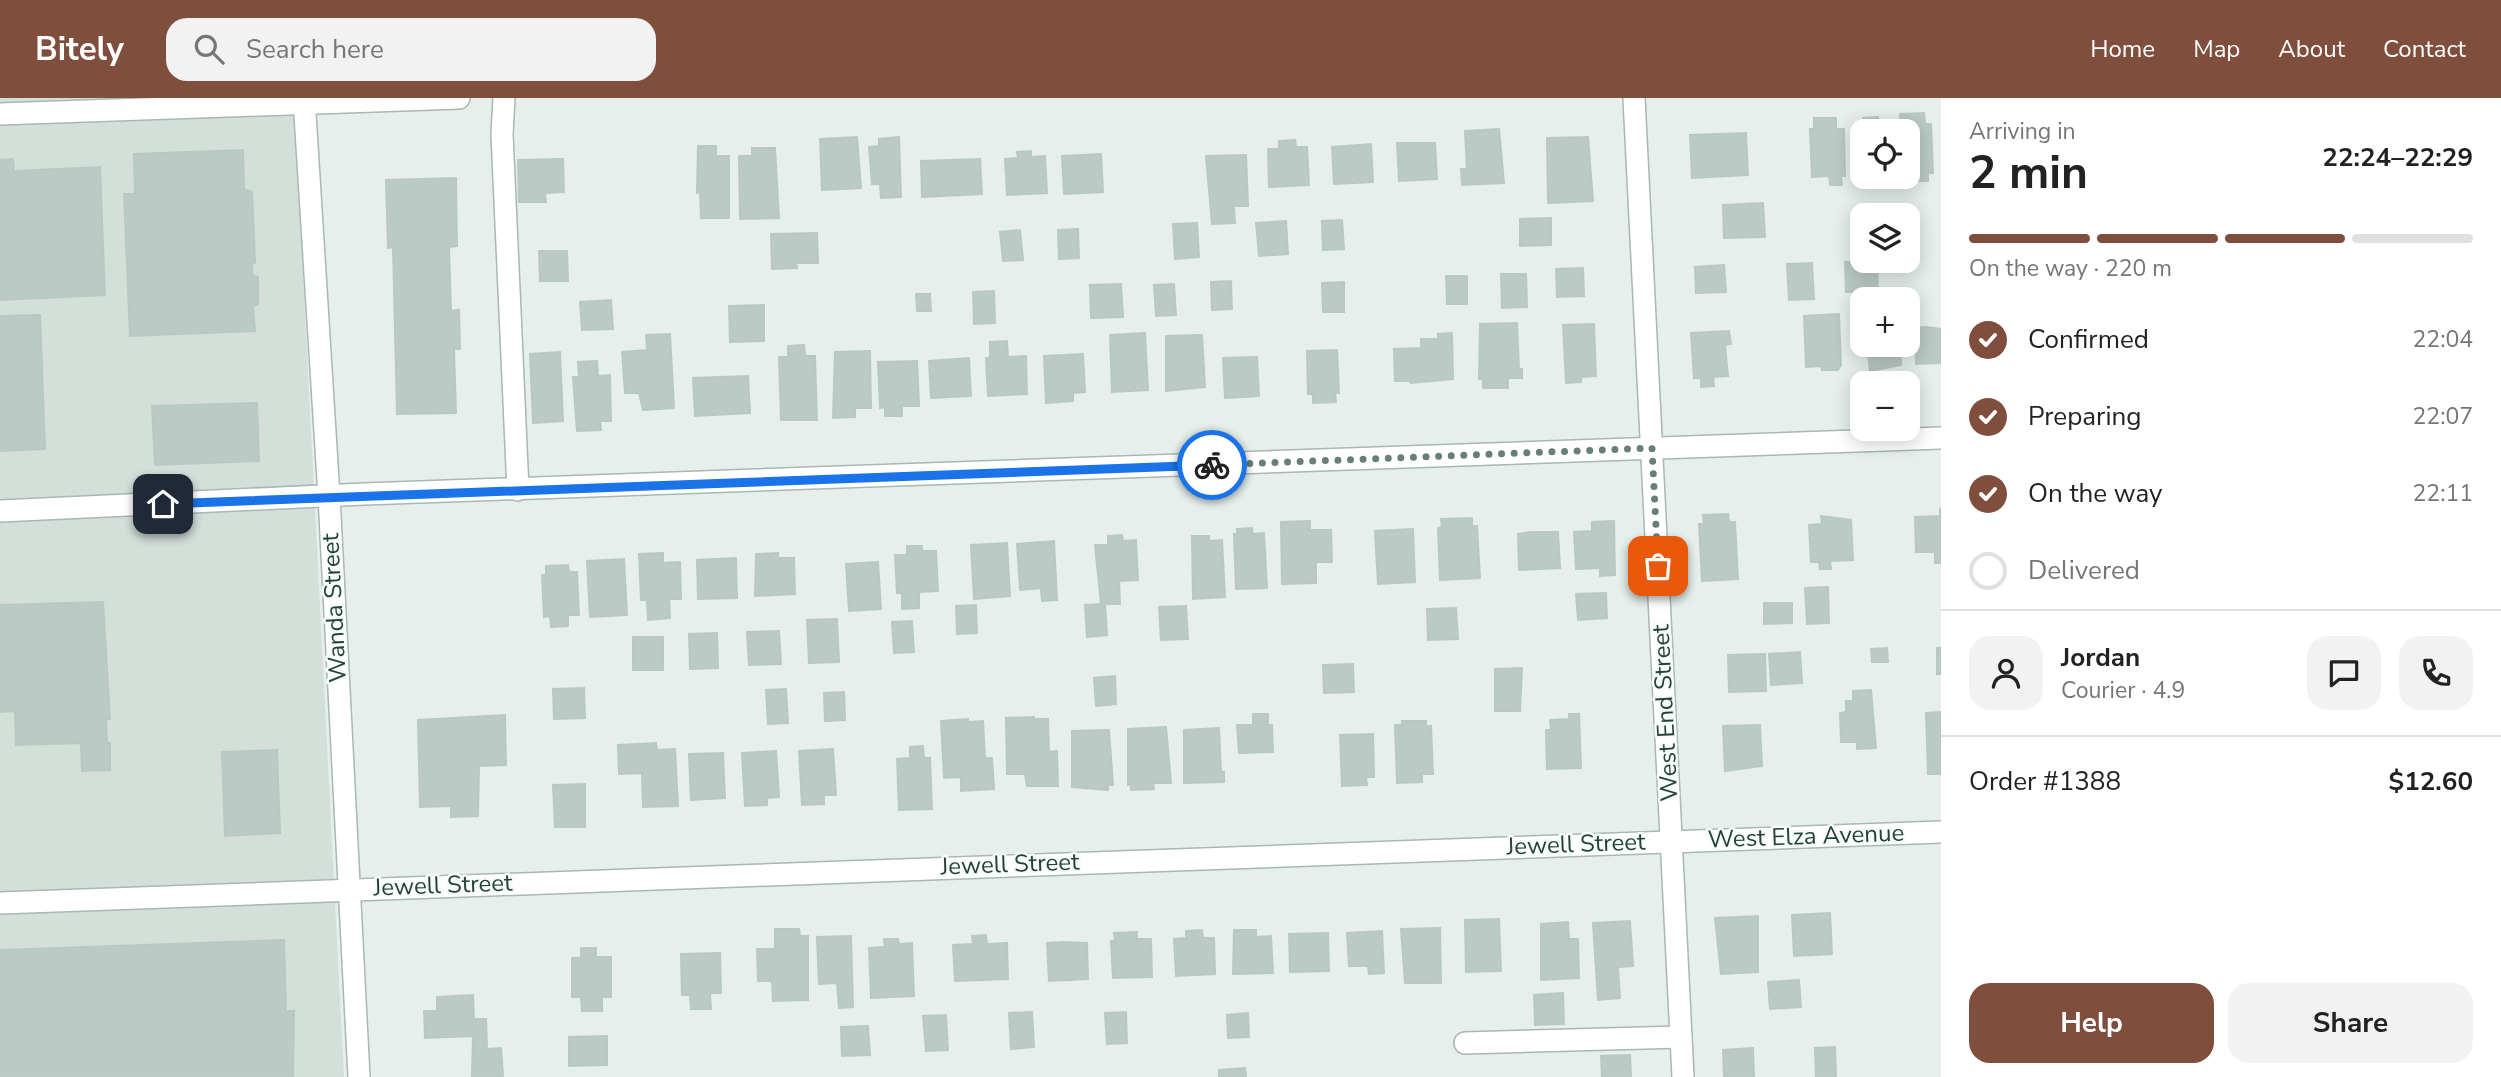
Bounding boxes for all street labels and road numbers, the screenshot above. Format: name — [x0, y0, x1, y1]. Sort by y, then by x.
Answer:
street label: Wanda Street — [314, 532, 354, 684]
street label: West End Street — [1644, 623, 1686, 802]
street label: West Elza Avenue — [1707, 817, 1905, 855]
street label: Jewell Street — [1505, 826, 1647, 862]
street label: Jewell Street — [939, 846, 1081, 882]
street label: Jewell Street — [372, 867, 514, 903]

